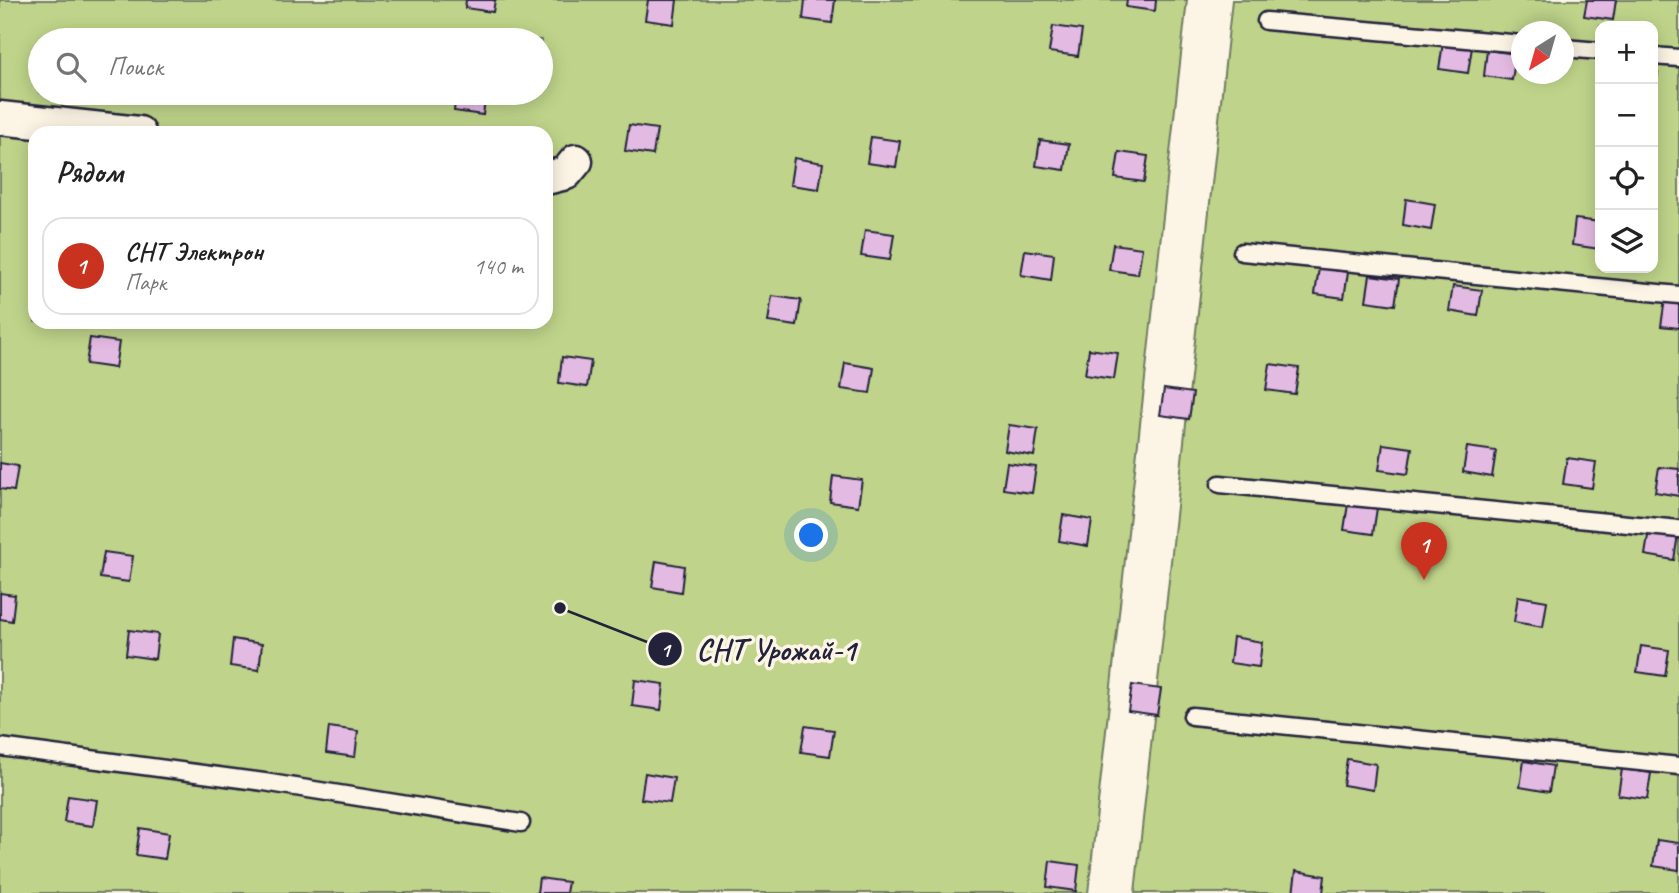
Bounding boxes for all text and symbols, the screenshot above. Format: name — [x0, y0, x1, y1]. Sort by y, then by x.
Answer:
north arrow — [1511, 21, 1574, 84]
map controls — [1595, 21, 1658, 273]
button: + — [1595, 21, 1658, 84]
search box — [28, 28, 553, 105]
icon: search — [52, 48, 90, 86]
text: Поиск — [108, 50, 163, 83]
button: − — [1595, 84, 1658, 147]
button: locate — [1595, 147, 1658, 210]
text: Рядом — [56, 153, 123, 191]
button: layers — [1595, 210, 1658, 273]
text: СНТ Электрон — [125, 235, 263, 268]
text: 1 — [76, 252, 86, 281]
text: 140 m — [474, 252, 523, 281]
text: Парк — [125, 268, 166, 297]
your location — [794, 518, 828, 552]
pin: 1 — [1401, 522, 1447, 580]
callout: СНТ Урожай-1 — [647, 624, 870, 675]
text: СНТ Урожай-1 — [696, 631, 859, 669]
text: 1 — [660, 637, 672, 663]

